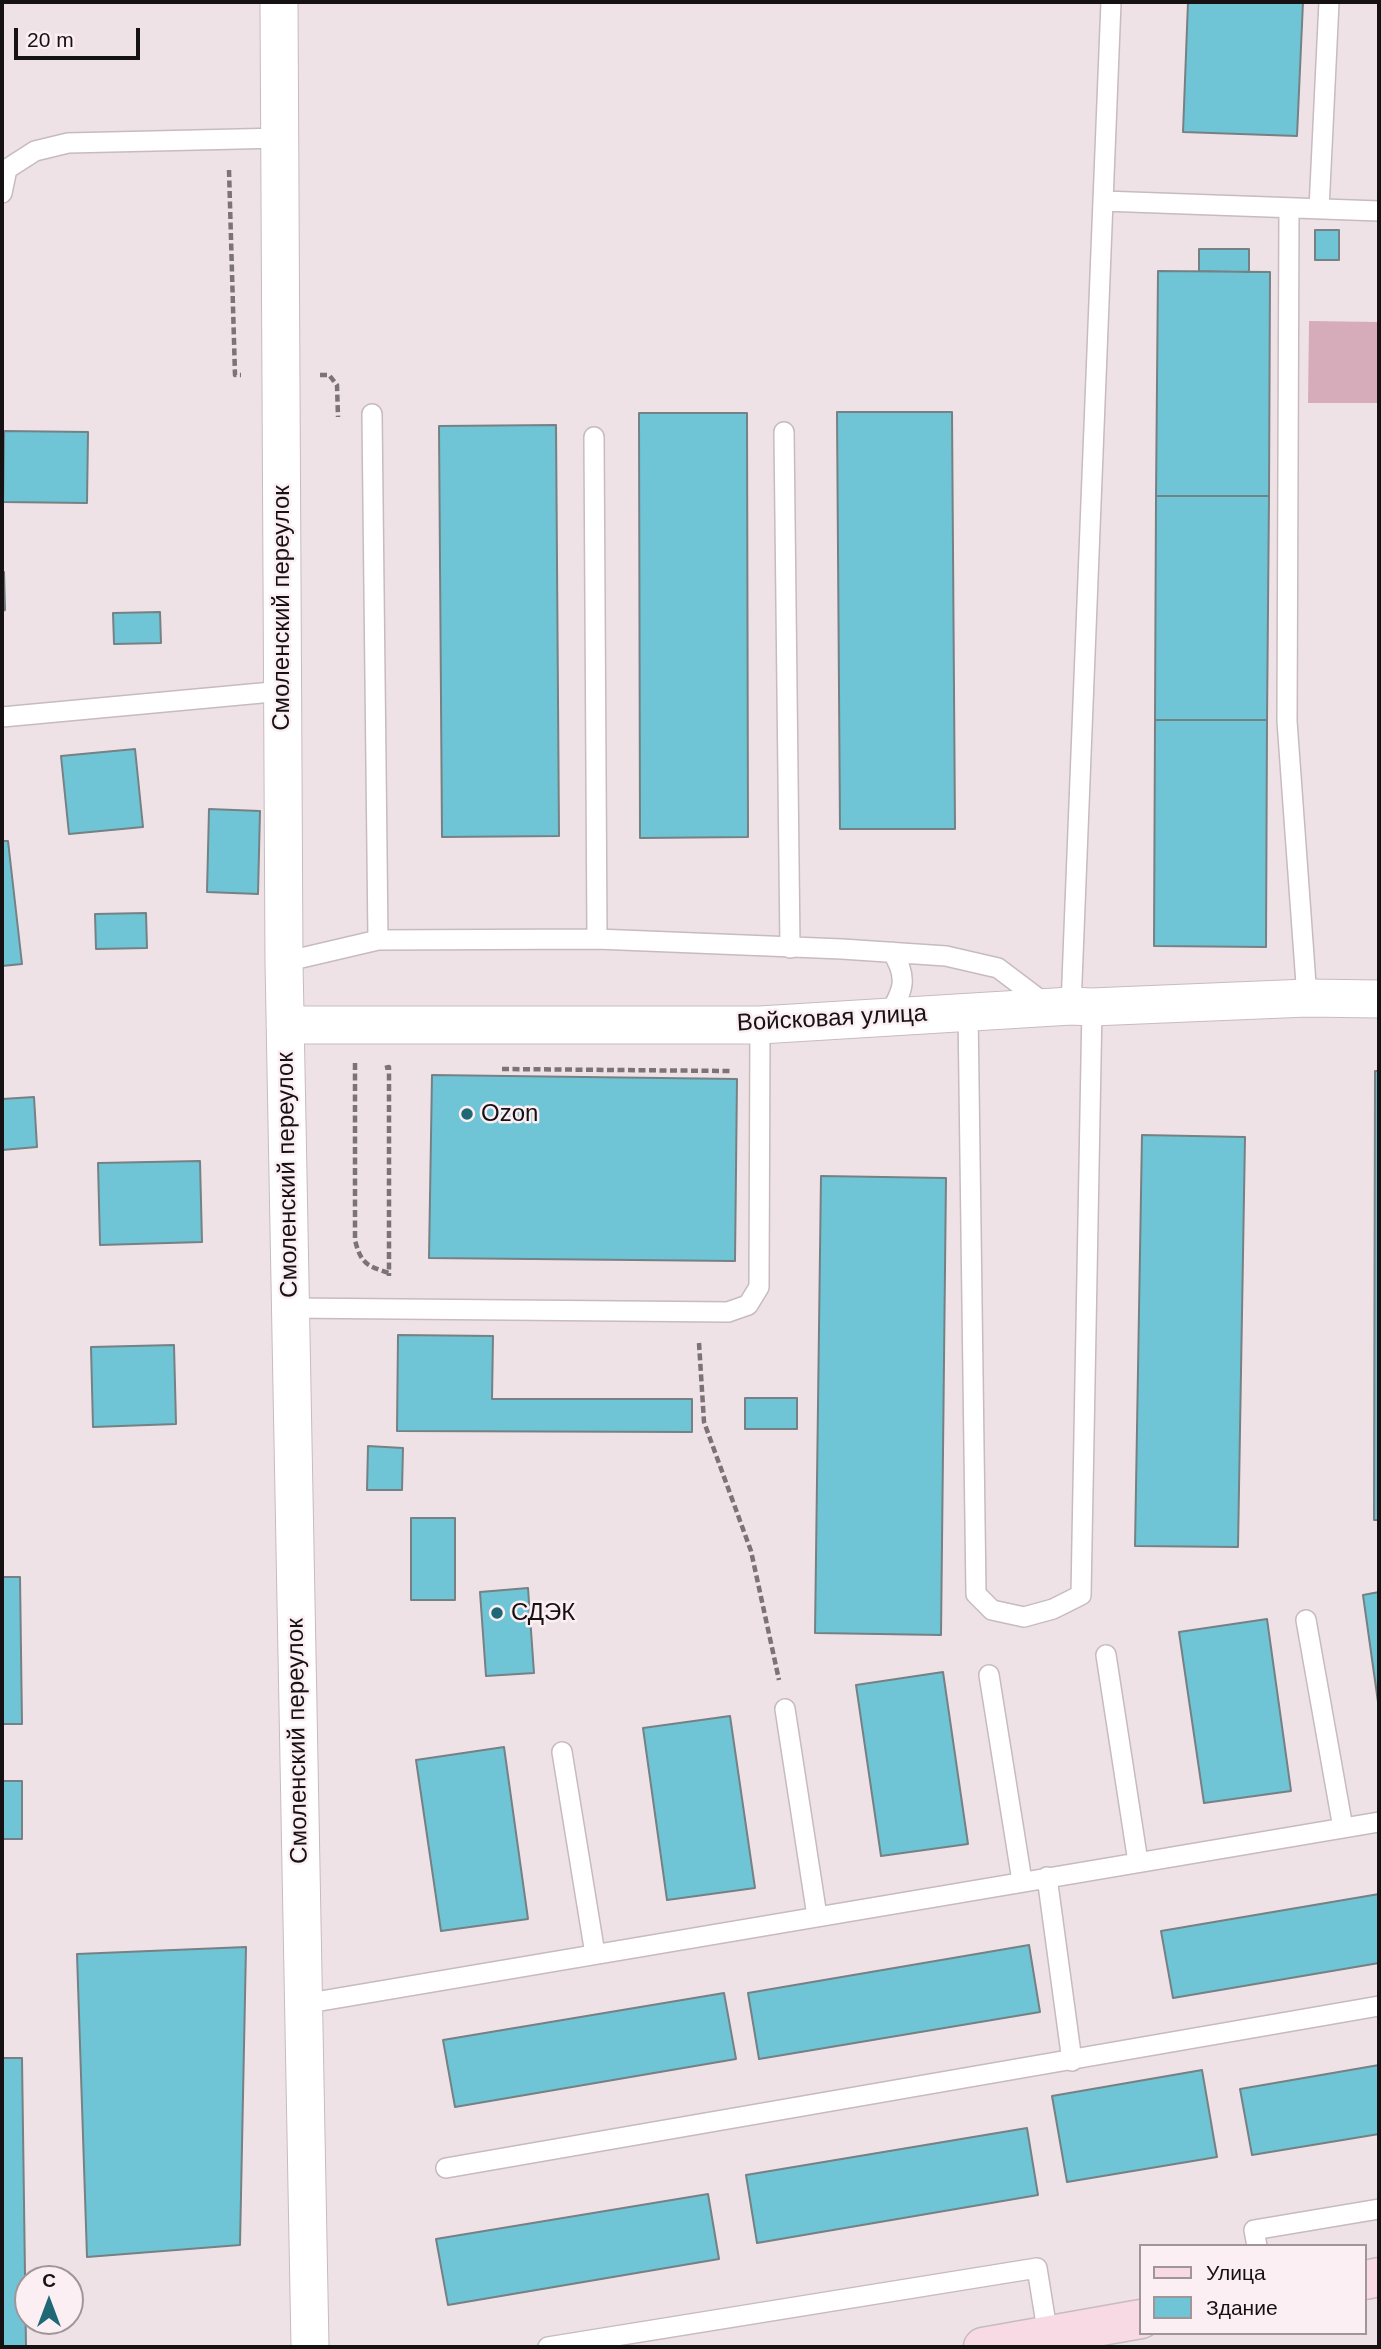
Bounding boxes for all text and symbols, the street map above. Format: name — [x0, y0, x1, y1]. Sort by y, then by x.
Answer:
scale bar — [18, 14, 144, 58]
text: 20 m — [27, 28, 74, 51]
street label: Смоленский переулок — [268, 485, 296, 731]
street label: Войсковая улица — [736, 1000, 928, 1038]
street label: Смоленский переулок — [271, 1052, 305, 1298]
place label: Ozon — [481, 1100, 538, 1128]
marker: Ozon — [459, 1106, 475, 1122]
place label: СДЭК — [511, 1599, 575, 1627]
marker: СДЭК — [489, 1605, 505, 1621]
street label: Смоленский переулок — [281, 1618, 315, 1864]
legend — [1140, 2244, 1367, 2335]
text: Улица — [1206, 2261, 1266, 2284]
north arrow — [14, 2265, 84, 2335]
text: С — [42, 2270, 56, 2291]
text: Здание — [1206, 2296, 1278, 2319]

